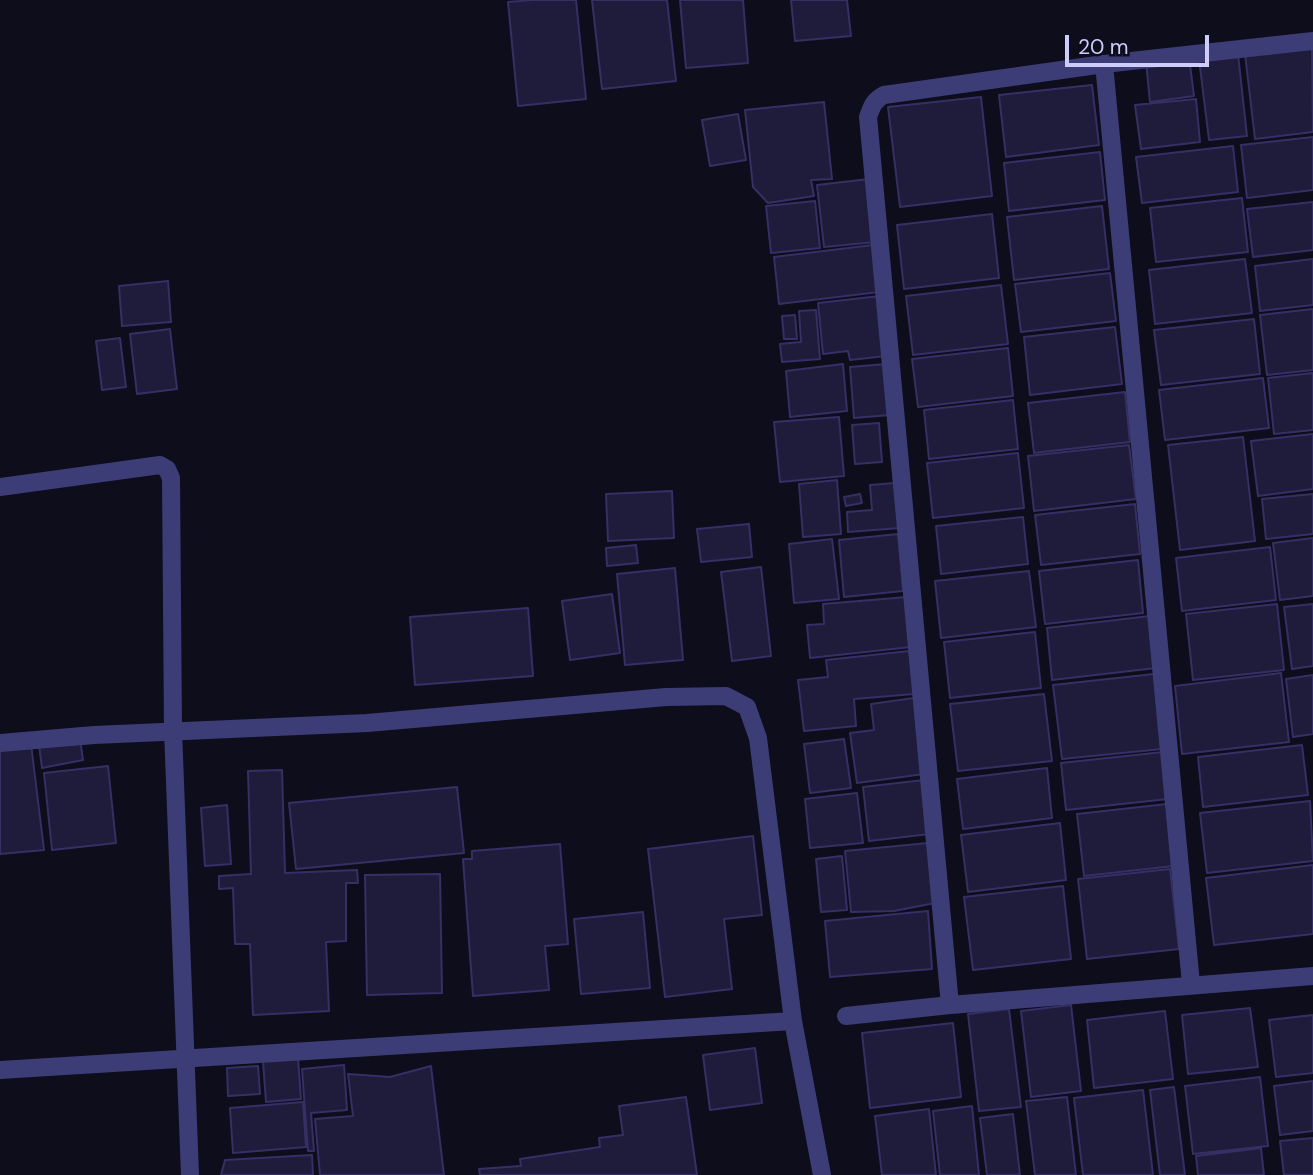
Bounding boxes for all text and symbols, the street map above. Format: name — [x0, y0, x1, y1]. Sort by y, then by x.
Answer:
scale bar — [1068, 21, 1212, 65]
text: 20 m — [1078, 33, 1129, 61]

